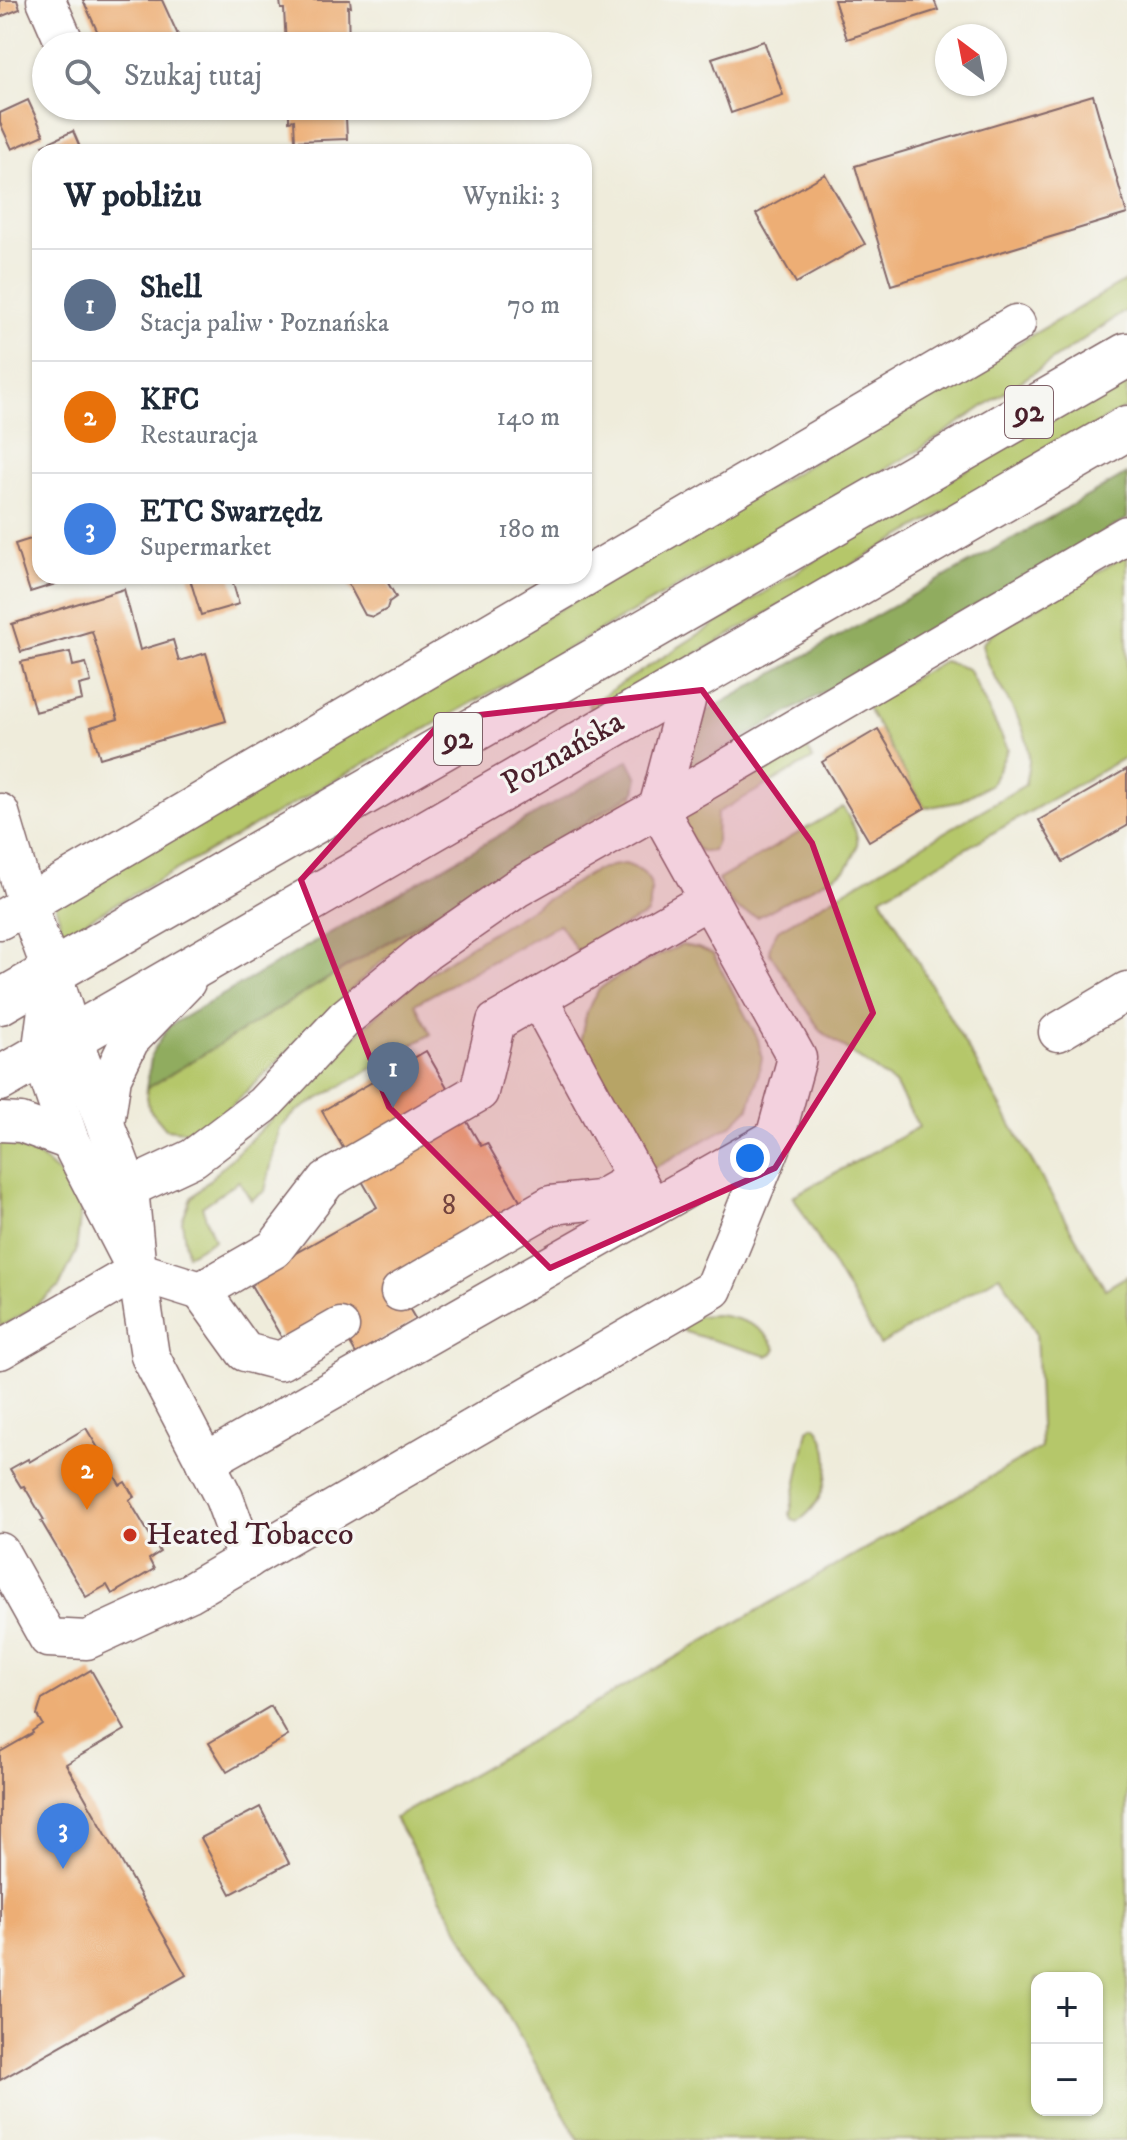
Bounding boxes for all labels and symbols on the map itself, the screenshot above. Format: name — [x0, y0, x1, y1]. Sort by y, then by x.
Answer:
north arrow — [935, 24, 1007, 96]
road number: 92 — [1005, 386, 1053, 438]
street label: Poznańska — [495, 702, 632, 804]
road number: 92 — [434, 713, 482, 765]
pin: 1 — [367, 1042, 419, 1108]
your location — [730, 1138, 770, 1178]
house number: 8 — [442, 1188, 456, 1223]
pin: 2 — [61, 1444, 113, 1510]
place label: Heated Tobacco — [146, 1515, 354, 1555]
marker: Heated Tobacco — [121, 1526, 139, 1544]
pin: 3 — [37, 1803, 89, 1869]

